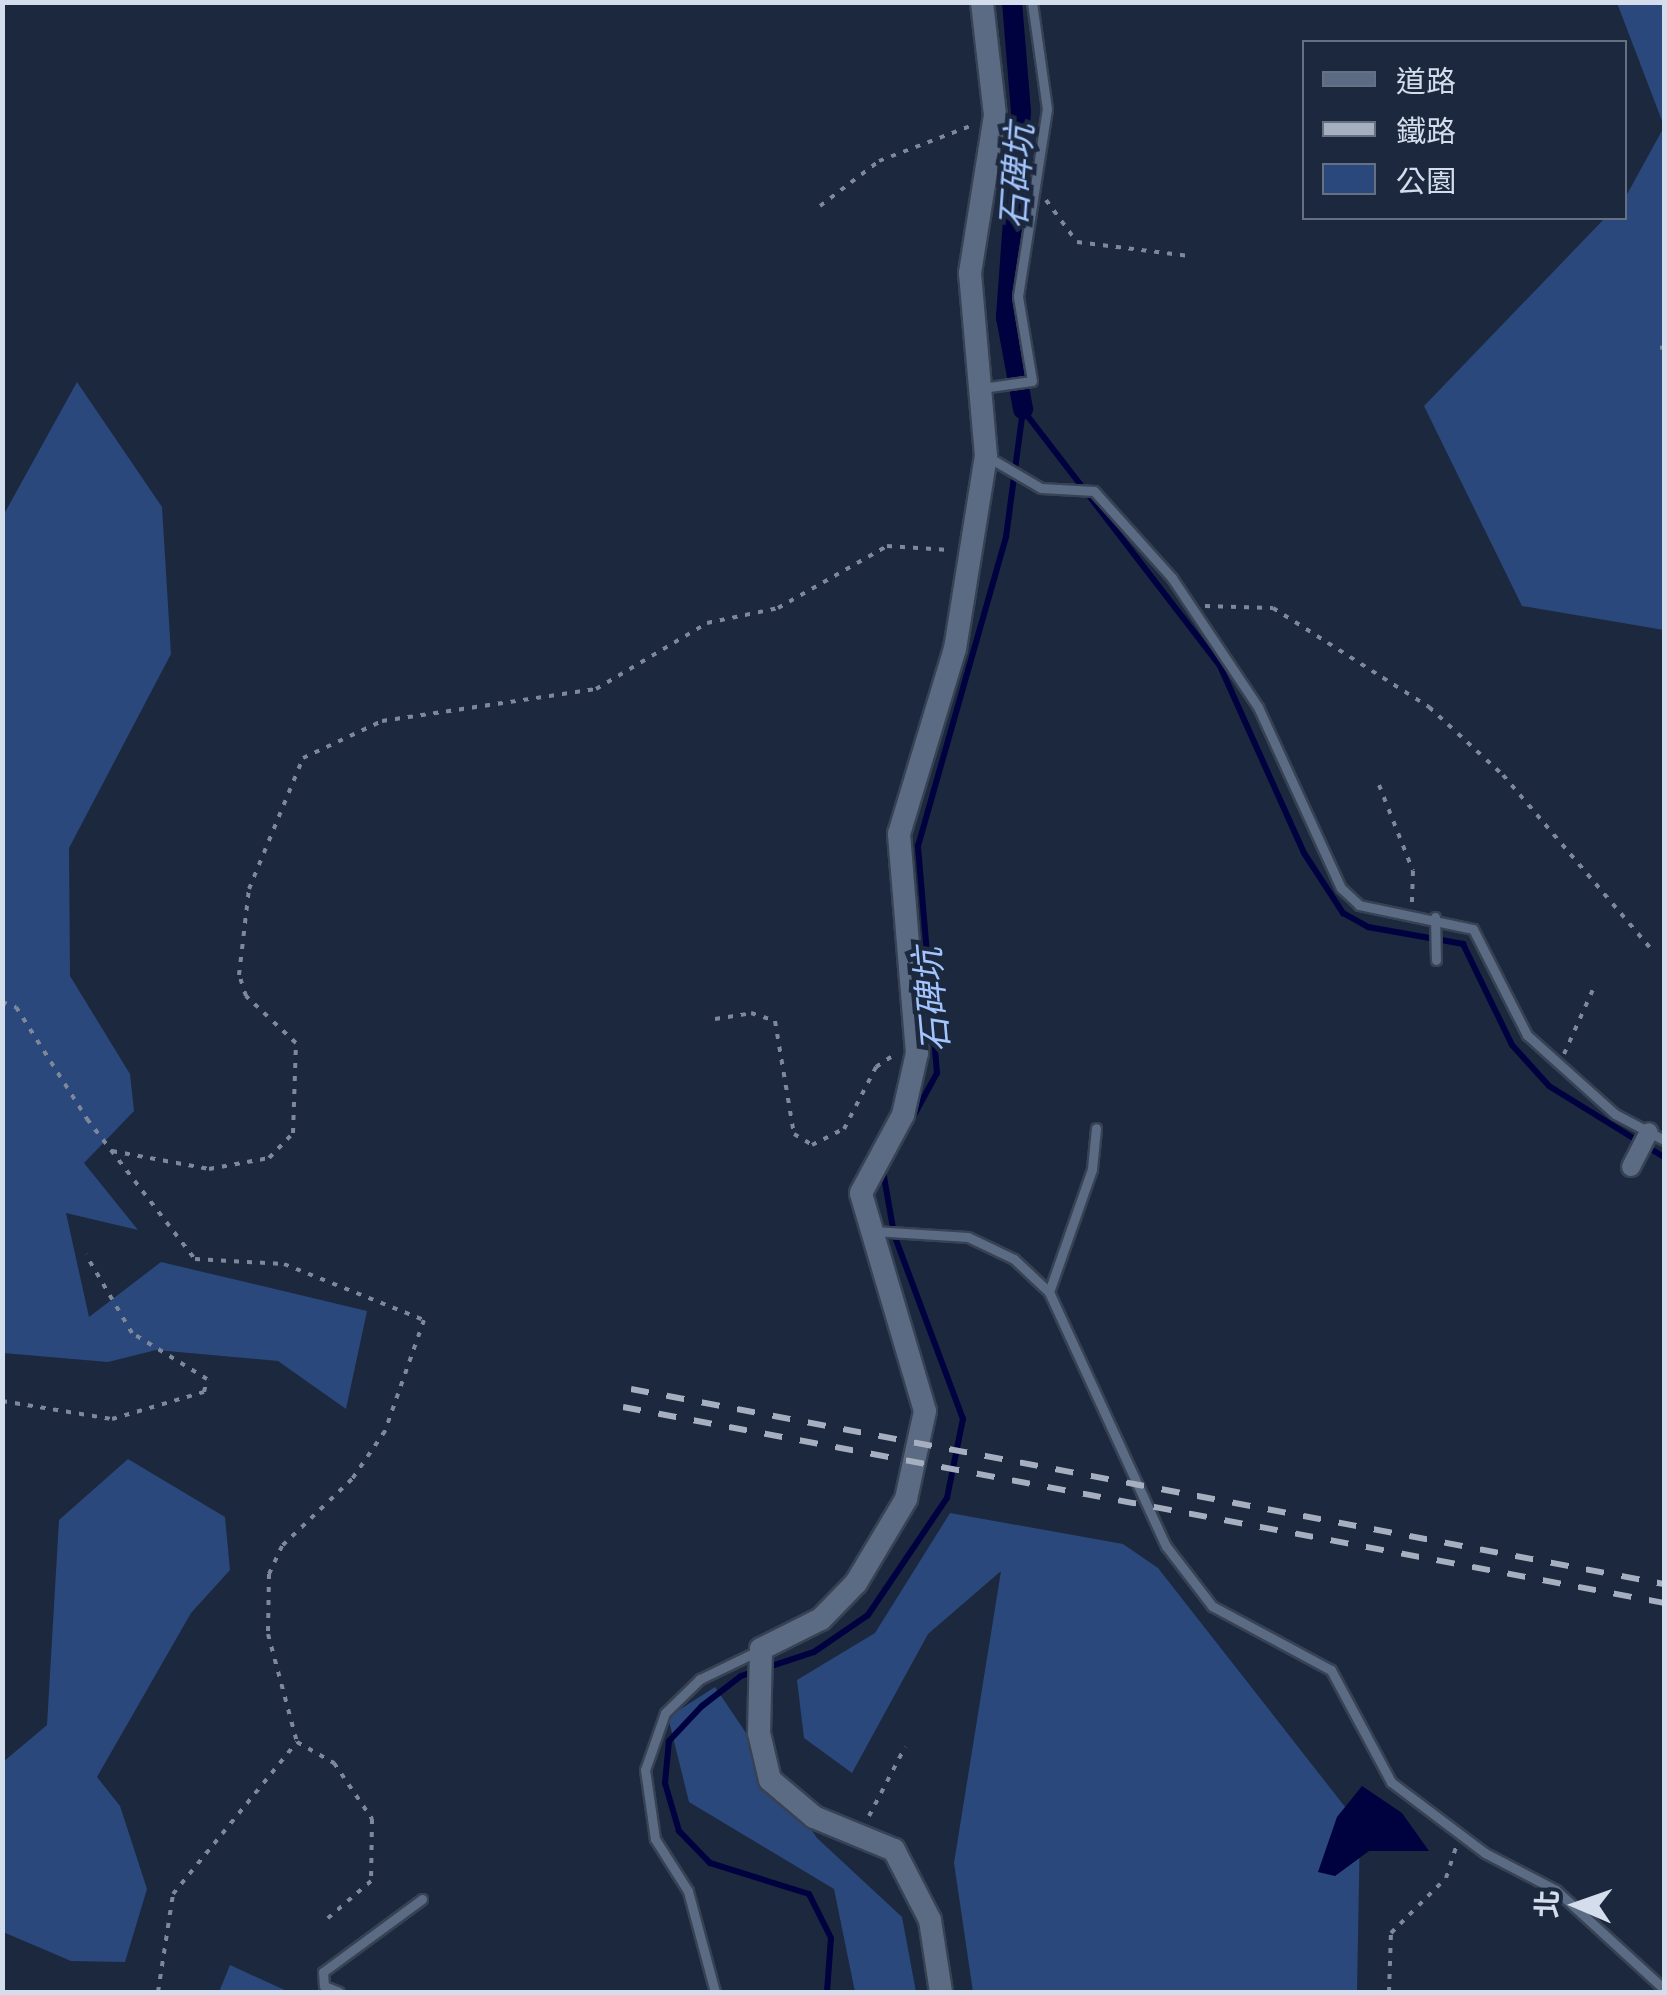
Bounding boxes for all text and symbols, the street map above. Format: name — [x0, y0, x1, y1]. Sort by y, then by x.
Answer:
legend — [1302, 40, 1627, 220]
text: 道路 — [1396, 63, 1456, 99]
text: 鐵路 — [1396, 113, 1456, 149]
water label: 石碑坑 — [991, 122, 1041, 230]
text: 公園 — [1396, 163, 1456, 199]
water label: 石碑坑 — [906, 946, 956, 1054]
north arrow — [1527, 1855, 1627, 1955]
text: 北 — [1530, 1889, 1563, 1919]

